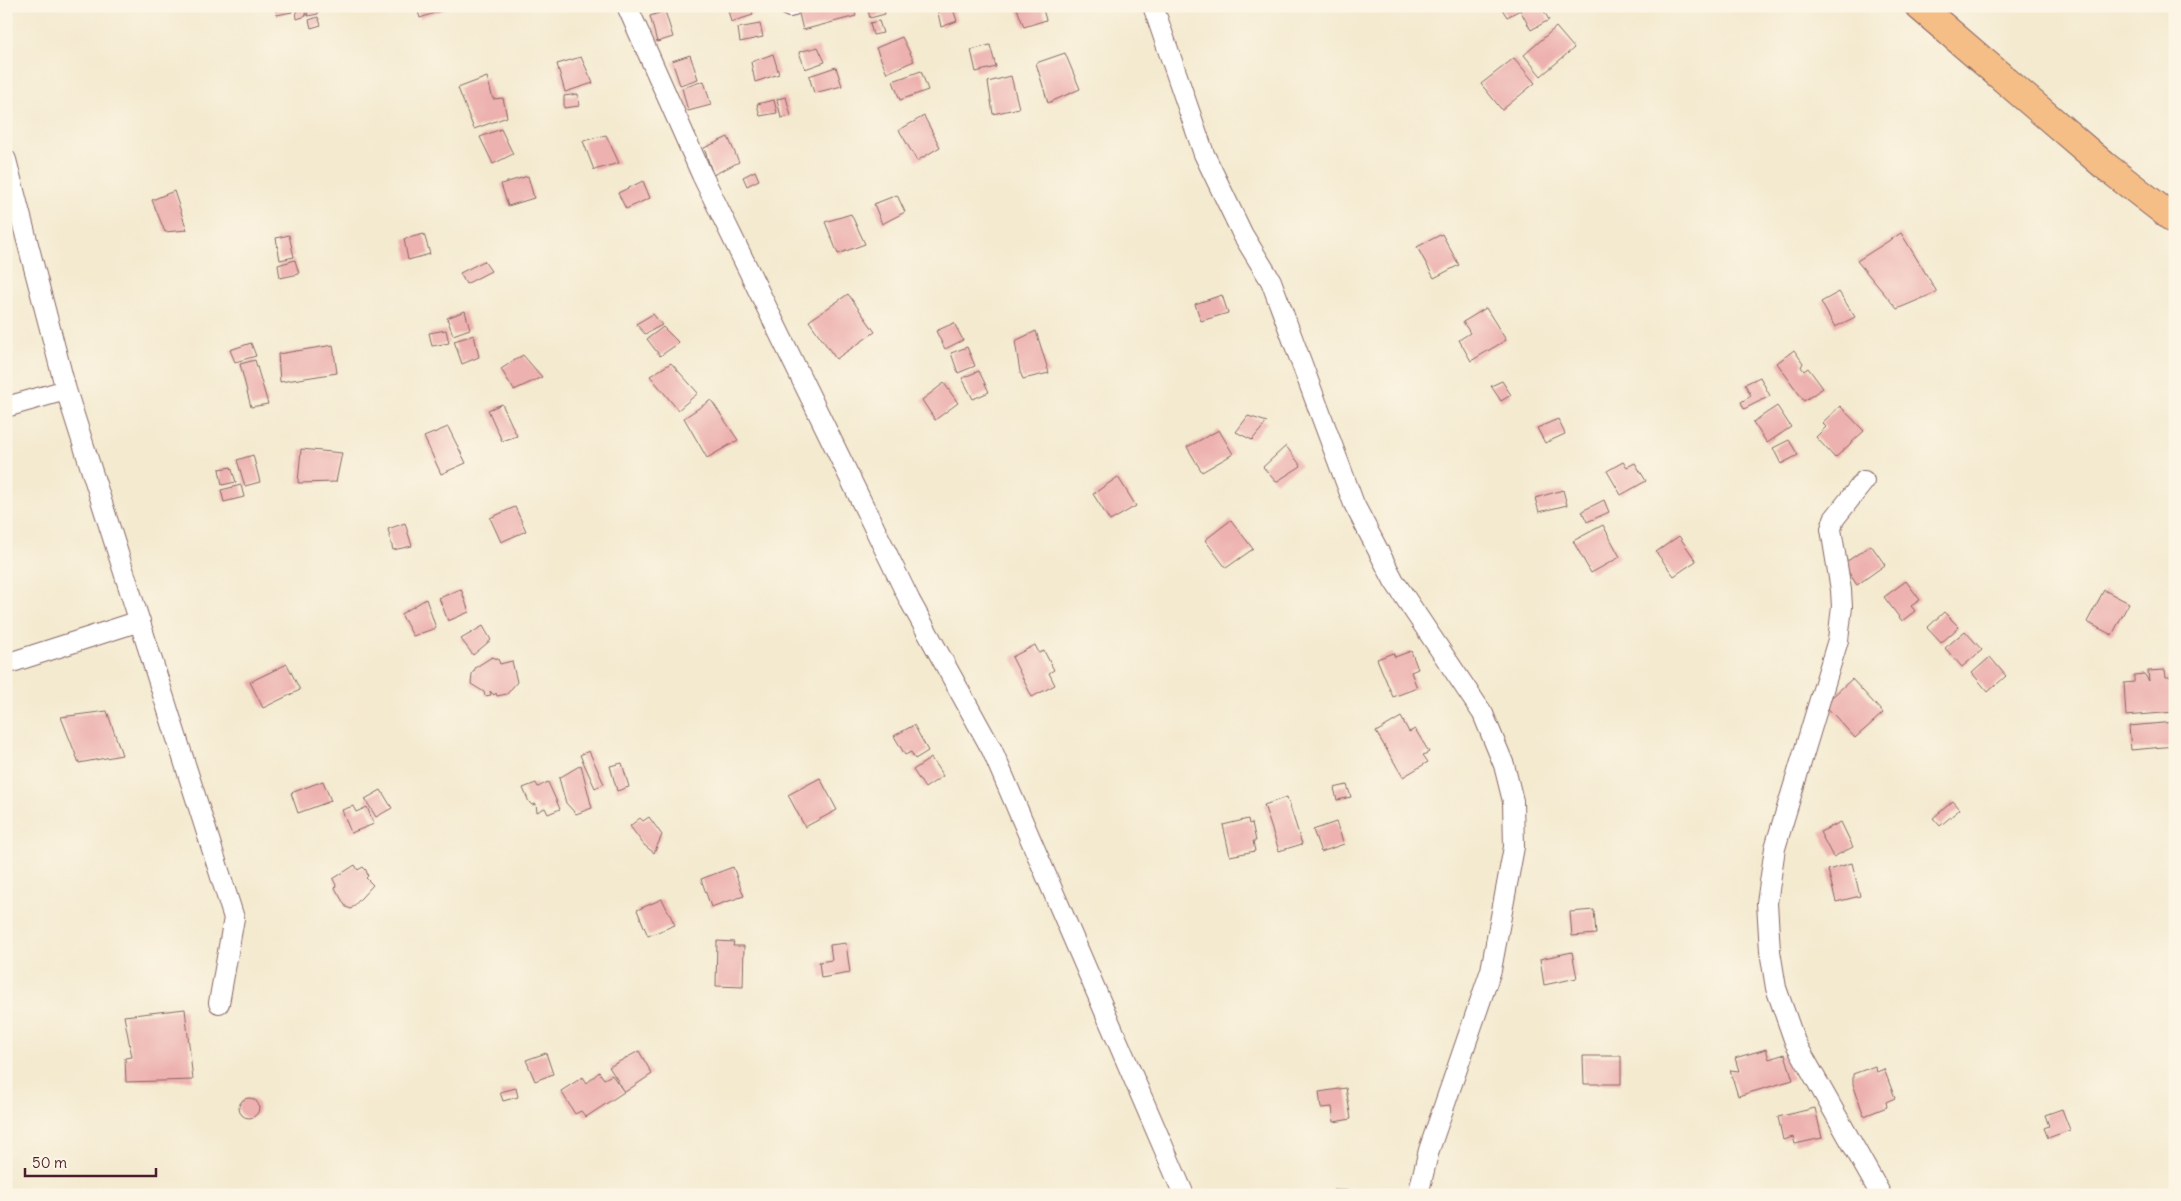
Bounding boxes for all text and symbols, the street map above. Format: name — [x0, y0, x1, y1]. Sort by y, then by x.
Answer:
scale bar — [25, 1146, 156, 1178]
text: 50 m — [32, 1153, 67, 1172]

